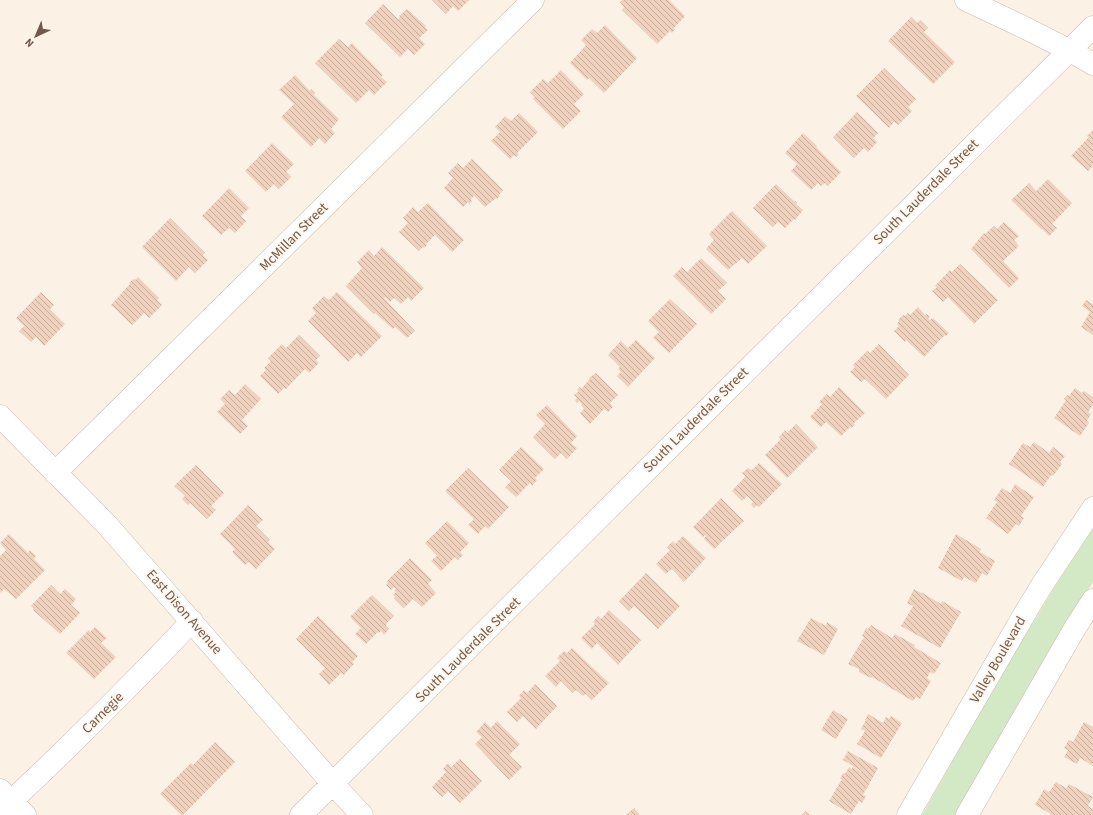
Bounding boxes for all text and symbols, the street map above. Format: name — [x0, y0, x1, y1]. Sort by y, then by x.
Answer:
north arrow — [16, 16, 56, 56]
text: N — [22, 35, 37, 51]
street label: South Lauderdale Street — [869, 135, 983, 249]
street label: McMillan Street — [255, 198, 333, 276]
street label: South Lauderdale Street — [639, 363, 753, 477]
street label: East Dison Avenue — [141, 565, 227, 659]
street label: South Lauderdale Street — [411, 593, 525, 707]
street label: Valley Boulevard — [965, 613, 1031, 707]
street label: Carnegie — [78, 688, 128, 738]

